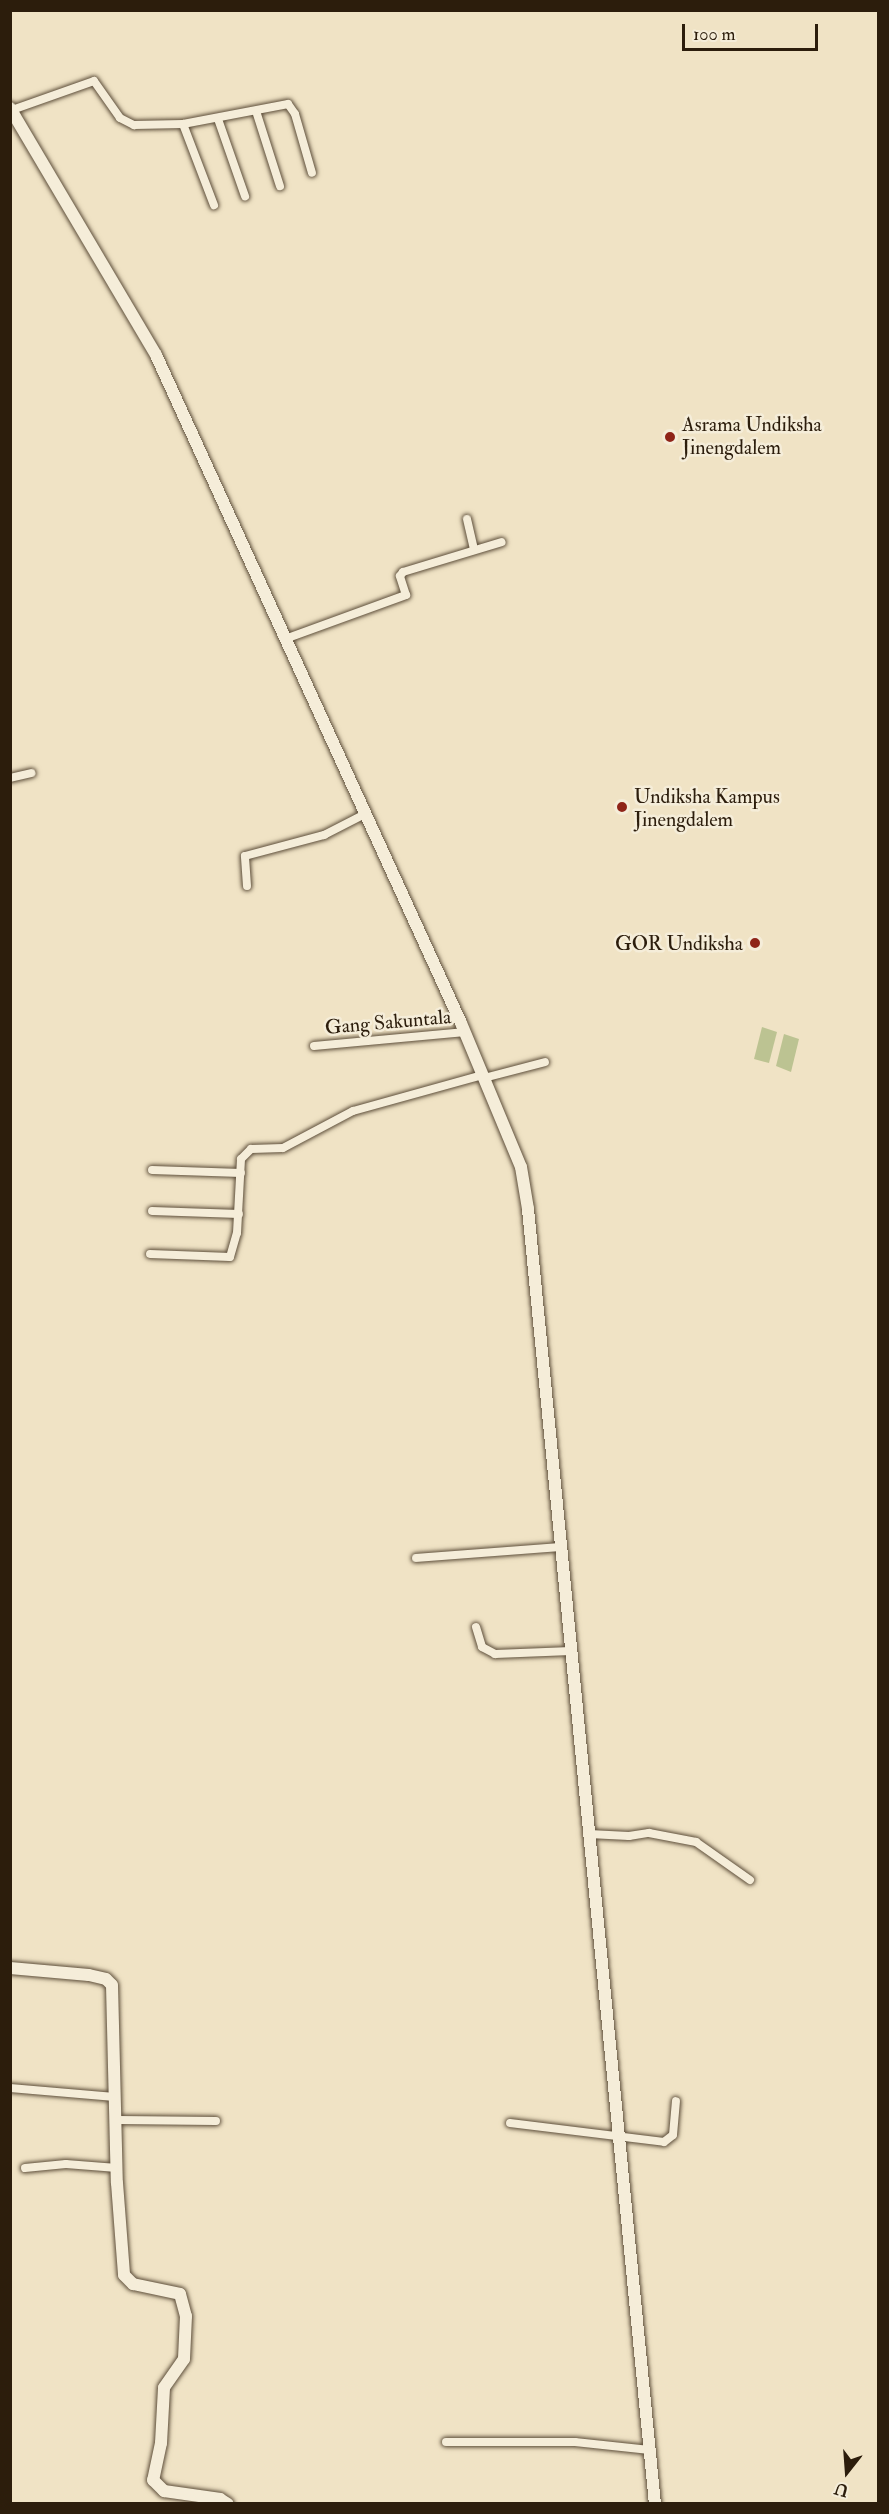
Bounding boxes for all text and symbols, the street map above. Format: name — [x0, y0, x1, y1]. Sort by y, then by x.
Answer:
scale bar — [685, 12, 822, 50]
text: 100 m — [693, 23, 736, 46]
place label: Asrama Undiksha Jinengdalem — [682, 413, 822, 460]
marker: Asrama Undiksha Jinengdalem — [663, 430, 677, 444]
place label: Undiksha Kampus Jinengdalem — [634, 784, 780, 831]
marker: Undiksha Kampus Jinengdalem — [615, 800, 629, 814]
place label: GOR Undiksha — [615, 931, 743, 955]
marker: GOR Undiksha — [748, 936, 762, 950]
street label: Gang Sakuntala — [324, 1005, 452, 1039]
north arrow — [817, 2442, 877, 2502]
text: U — [832, 2478, 851, 2501]

